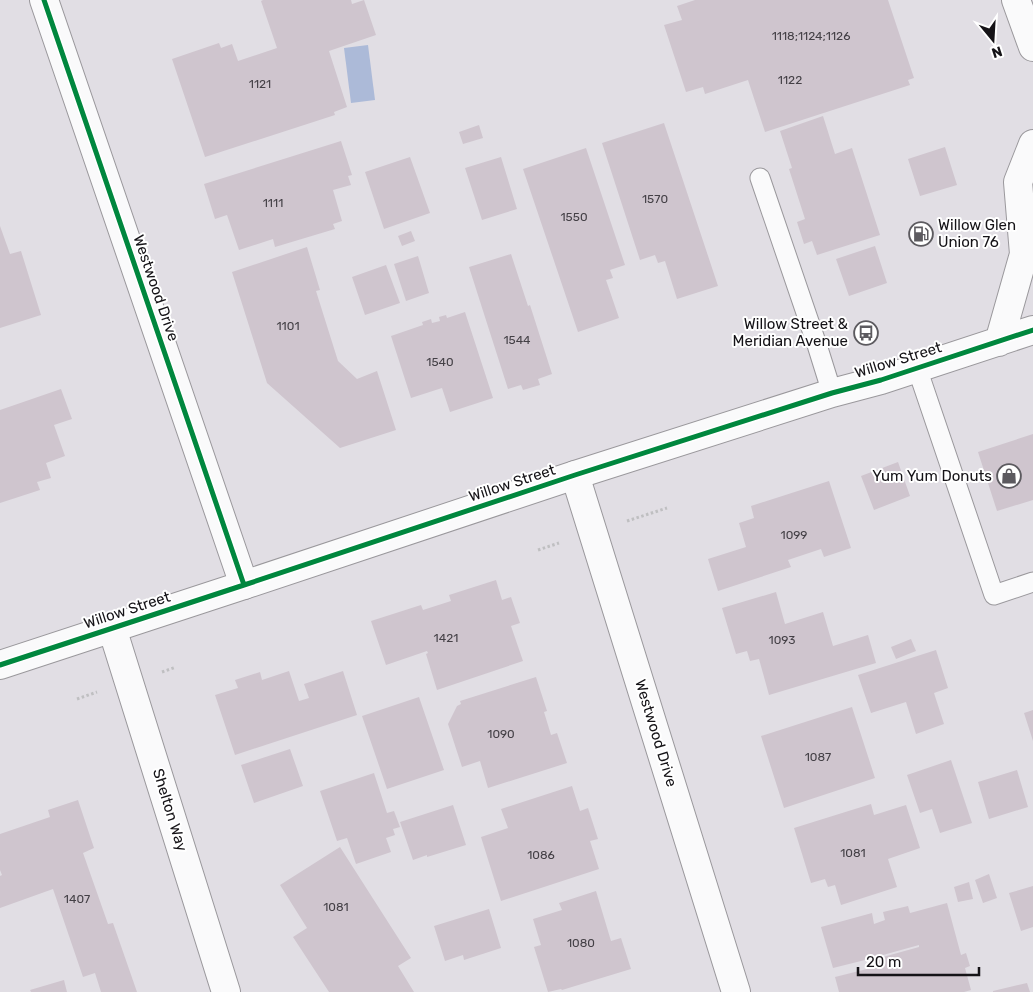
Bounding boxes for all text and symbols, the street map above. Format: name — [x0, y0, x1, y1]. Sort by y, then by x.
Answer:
north arrow — [968, 15, 1018, 65]
house number: 1118;1124;1126 — [772, 29, 850, 43]
text: N — [989, 42, 1004, 62]
house number: 1122 — [778, 73, 802, 87]
house number: 1121 — [249, 77, 271, 91]
house number: 1570 — [642, 192, 668, 206]
house number: 1111 — [263, 196, 283, 210]
house number: 1550 — [560, 210, 588, 224]
place label: Willow Glen Union 76 — [938, 216, 1016, 251]
fuel station icon: Willow Glen Union 76 — [908, 221, 934, 247]
street label: Westwood Drive — [129, 232, 183, 344]
place label: Willow Street & Meridian Avenue — [733, 315, 849, 350]
house number: 1101 — [276, 319, 300, 333]
bus stop icon: Willow Street & Meridian Avenue — [853, 320, 879, 346]
house number: 1544 — [503, 333, 531, 347]
street label: Willow Street — [852, 338, 944, 382]
house number: 1540 — [426, 355, 454, 369]
street label: Willow Street — [466, 460, 558, 505]
shop icon: Yum Yum Donuts — [996, 463, 1022, 489]
place label: Yum Yum Donuts — [872, 467, 992, 485]
house number: 1099 — [781, 528, 808, 542]
street label: Willow Street — [81, 587, 173, 632]
house number: 1421 — [434, 631, 458, 645]
house number: 1093 — [769, 633, 795, 647]
street label: Westwood Drive — [631, 677, 681, 789]
house number: 1090 — [487, 727, 515, 741]
house number: 1087 — [805, 750, 831, 764]
street label: Shelton Way — [149, 766, 191, 854]
house number: 1081 — [840, 846, 866, 860]
house number: 1086 — [527, 848, 555, 862]
house number: 1407 — [64, 892, 90, 906]
house number: 1081 — [323, 900, 349, 914]
house number: 1080 — [567, 936, 595, 950]
scale bar — [858, 944, 979, 976]
text: 20 m — [866, 953, 901, 971]

